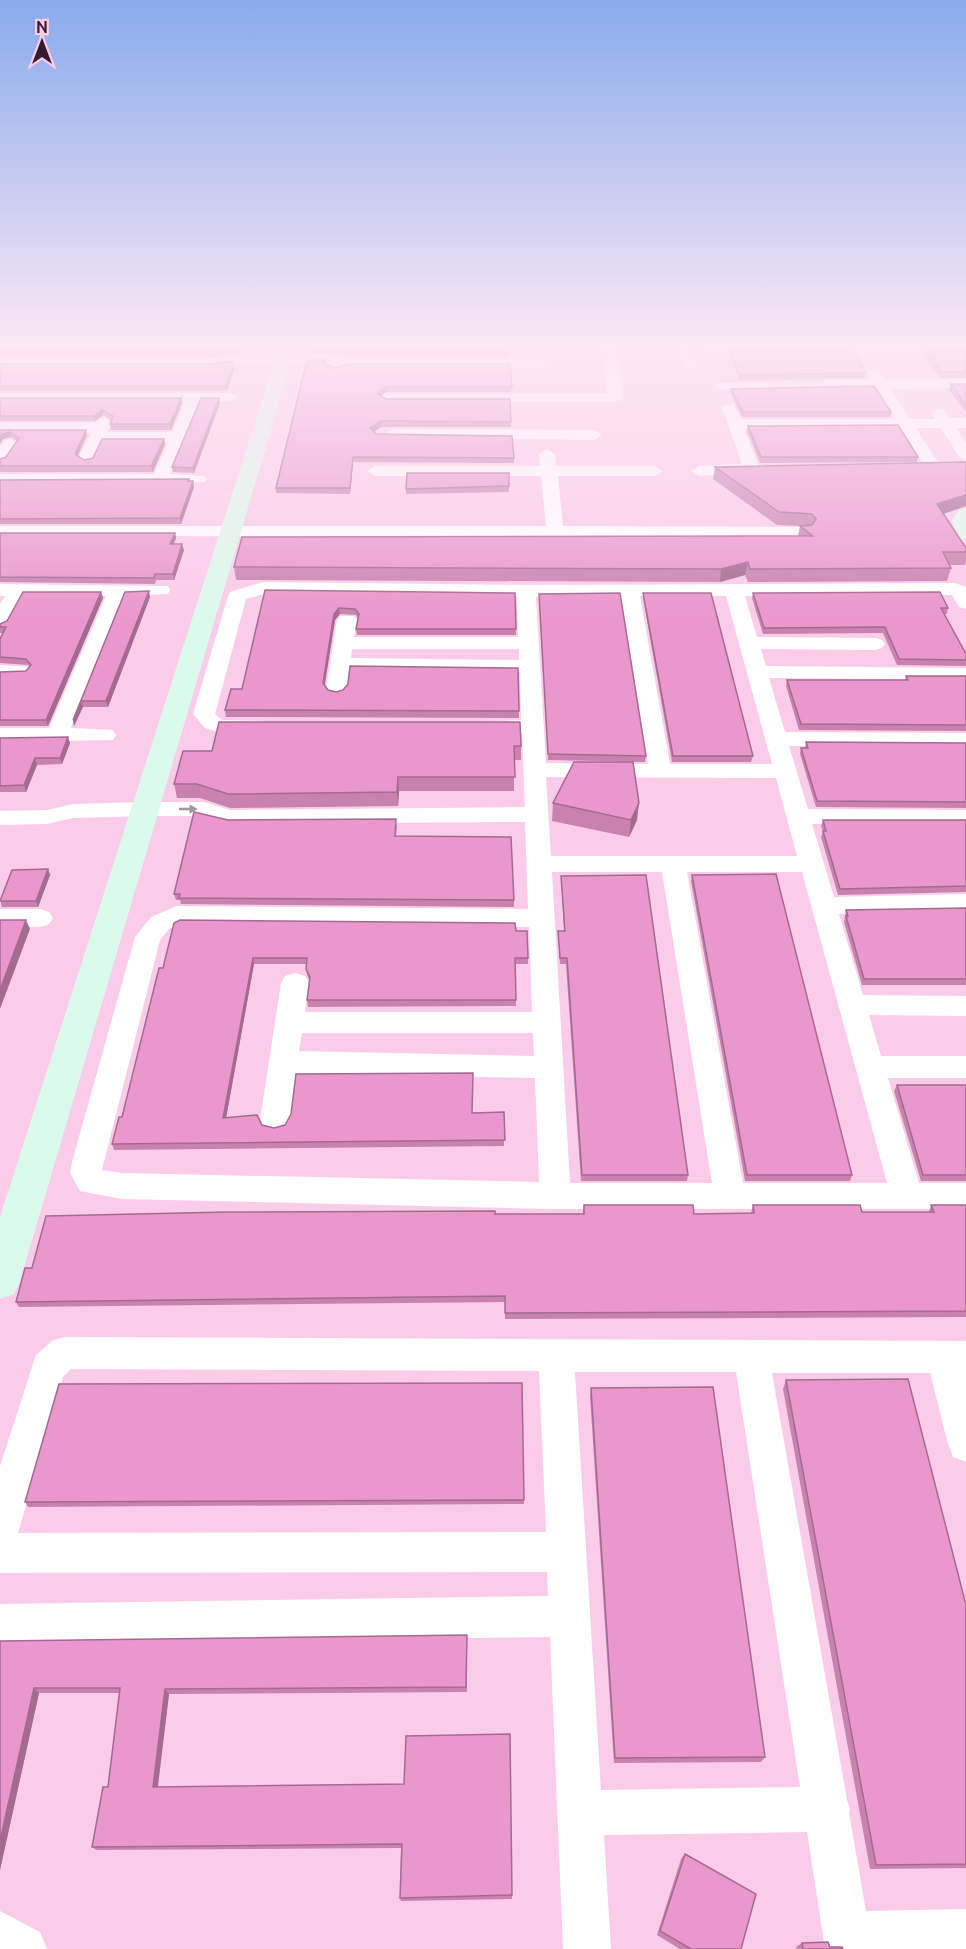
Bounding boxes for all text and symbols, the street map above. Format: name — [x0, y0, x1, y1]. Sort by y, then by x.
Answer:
north arrow — [12, 12, 72, 72]
text: N — [36, 18, 48, 36]
one-way arrow — [178, 804, 197, 814]

